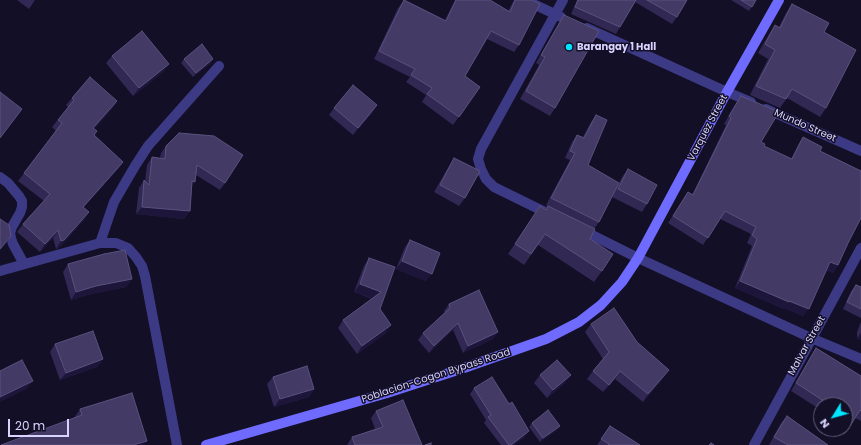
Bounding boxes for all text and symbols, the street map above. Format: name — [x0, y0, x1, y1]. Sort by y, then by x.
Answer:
place label: Barangay 1 Hall — [577, 41, 656, 53]
marker: Barangay 1 Hall — [564, 42, 574, 52]
street label: Varquez Street — [686, 93, 730, 163]
street label: Mundo Street — [772, 107, 838, 145]
street label: Malvar Street — [786, 314, 828, 378]
street label: Poblacion-Cogon Bypass Road — [360, 346, 512, 406]
north arrow — [813, 397, 853, 437]
scale bar — [10, 411, 71, 437]
text: N — [815, 415, 833, 432]
text: 20 m — [15, 417, 45, 434]

